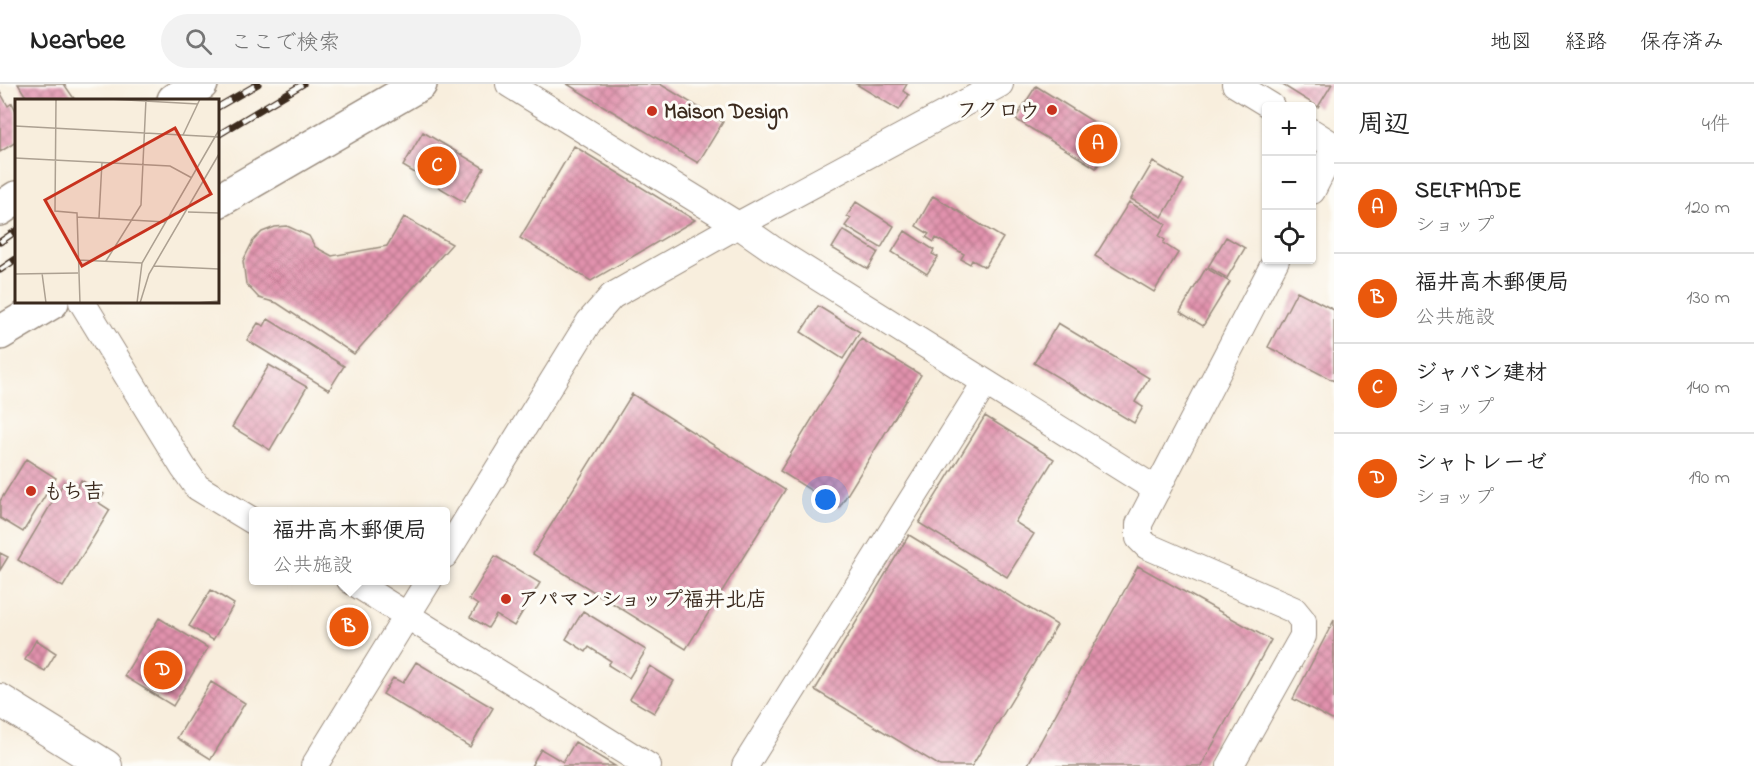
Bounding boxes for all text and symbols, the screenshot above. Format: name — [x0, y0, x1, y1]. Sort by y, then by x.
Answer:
search box — [161, 14, 581, 68]
text: Nearbee — [30, 21, 125, 62]
icon: search — [182, 25, 215, 58]
text: ここで検索 — [230, 28, 340, 60]
text: 地図 — [1490, 28, 1532, 58]
text: 経路 — [1565, 28, 1607, 58]
text: 保存済み — [1640, 28, 1724, 58]
place label: フクロウ — [956, 97, 1040, 127]
place label: Maison Design — [664, 98, 788, 130]
inset map — [15, 99, 219, 303]
map controls — [1262, 102, 1316, 264]
button: + — [1262, 102, 1316, 156]
marker: フクロウ — [1045, 103, 1059, 117]
marker: Maison Design — [645, 104, 659, 118]
text: 周辺 — [1358, 107, 1410, 145]
text: 4件 — [1702, 111, 1730, 140]
pin: A — [1078, 122, 1118, 166]
pin: C — [418, 144, 456, 188]
button: − — [1262, 156, 1316, 210]
text: SELFMADE — [1415, 176, 1521, 208]
text: A — [1371, 194, 1384, 223]
text: 120 m — [1685, 194, 1730, 223]
button: locate — [1262, 210, 1316, 264]
text: ショップ — [1415, 212, 1494, 241]
text: 福井高木郵便局 — [1415, 268, 1569, 300]
text: B — [1371, 284, 1384, 313]
text: 130 m — [1686, 284, 1730, 313]
text: 公共施設 — [1415, 304, 1495, 333]
text: ジャパン建材 — [1415, 358, 1547, 390]
text: C — [1372, 374, 1383, 403]
text: 140 m — [1686, 374, 1730, 403]
text: ショップ — [1415, 394, 1494, 423]
text: シャトレーゼ — [1415, 448, 1547, 480]
text: D — [1370, 464, 1385, 493]
text: 190 m — [1688, 464, 1730, 493]
place label: もち吉 — [43, 478, 104, 508]
marker: もち吉 — [24, 484, 38, 498]
text: ショップ — [1415, 484, 1494, 513]
your location — [811, 485, 840, 514]
popup — [249, 507, 450, 585]
text: 福井高木郵便局 — [272, 516, 427, 548]
text: 公共施設 — [272, 552, 352, 581]
place label: アパマンショップ福井北店 — [518, 586, 767, 616]
marker: アパマンショップ福井北店 — [499, 592, 513, 606]
pin: B — [330, 604, 368, 650]
pin: D — [144, 648, 182, 692]

